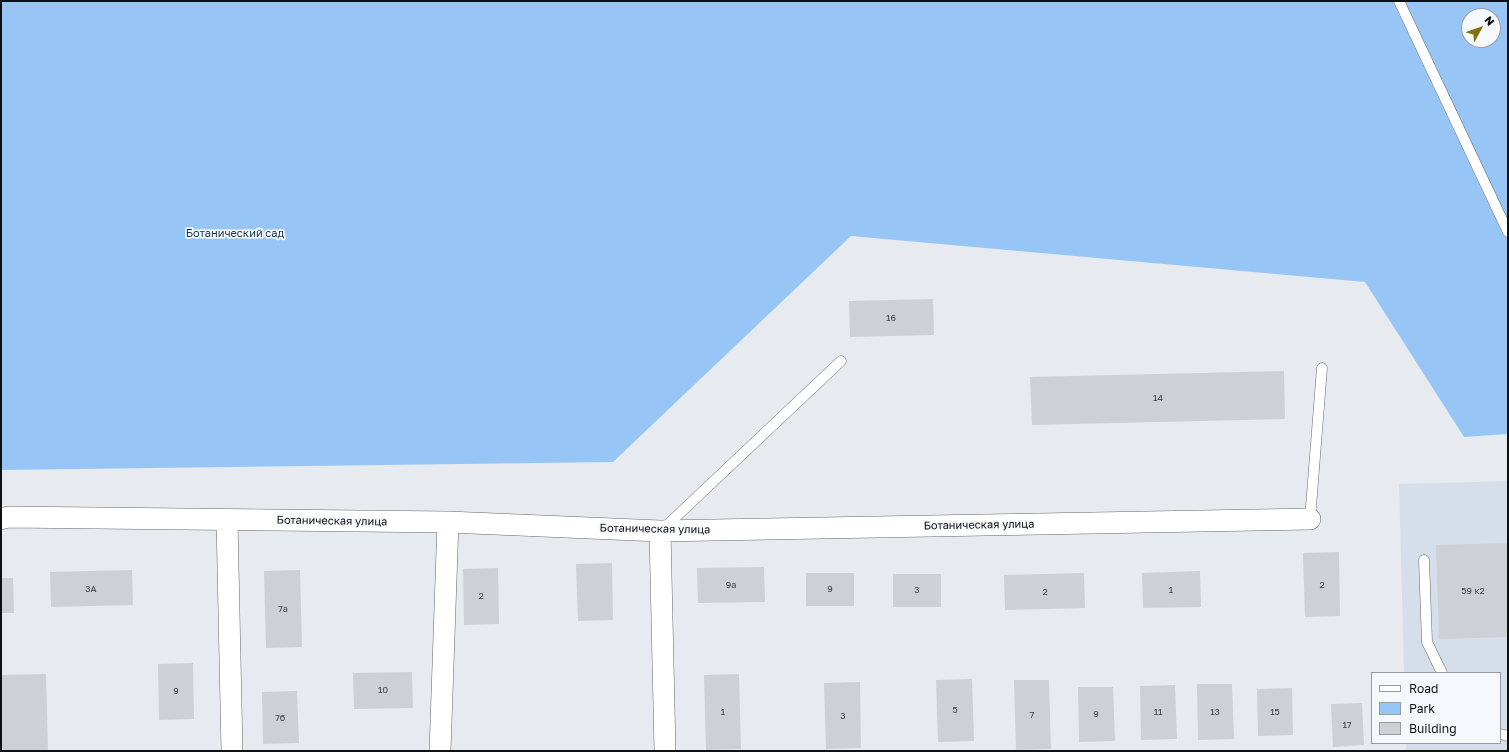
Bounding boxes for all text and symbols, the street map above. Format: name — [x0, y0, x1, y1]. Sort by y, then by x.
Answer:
north arrow — [1461, 8, 1501, 48]
text: N — [1482, 13, 1497, 28]
park label: Ботанический сад — [186, 227, 284, 241]
house number: 16 — [886, 313, 896, 323]
house number: 14 — [1153, 393, 1163, 403]
street label: Ботаническая улица — [277, 513, 387, 529]
street label: Ботаническая улица — [924, 517, 1034, 533]
street label: Ботаническая улица — [600, 521, 710, 537]
house number: 9а — [726, 580, 736, 590]
house number: 2 — [1319, 580, 1325, 590]
house number: 3А — [85, 584, 97, 594]
house number: 9 — [827, 584, 833, 594]
house number: 3 — [914, 585, 920, 595]
house number: 1 — [1169, 585, 1173, 595]
house number: 59 к2 — [1461, 586, 1485, 596]
house number: 2 — [1042, 587, 1048, 597]
house number: 2 — [478, 591, 484, 601]
house number: 7а — [278, 604, 288, 614]
legend — [1371, 672, 1501, 744]
text: Road — [1409, 681, 1438, 696]
house number: 10 — [378, 685, 388, 695]
house number: 9 — [173, 686, 179, 696]
text: Park — [1409, 701, 1435, 716]
house number: 5 — [952, 705, 958, 715]
house number: 1 — [721, 707, 725, 717]
house number: 11 — [1154, 707, 1162, 717]
house number: 13 — [1210, 707, 1220, 717]
house number: 15 — [1270, 707, 1280, 717]
house number: 9 — [1093, 709, 1099, 719]
house number: 7 — [1030, 710, 1034, 720]
house number: 3 — [840, 711, 846, 721]
house number: 7б — [275, 713, 285, 723]
house number: 17 — [1342, 720, 1352, 730]
text: Building — [1409, 721, 1457, 736]

